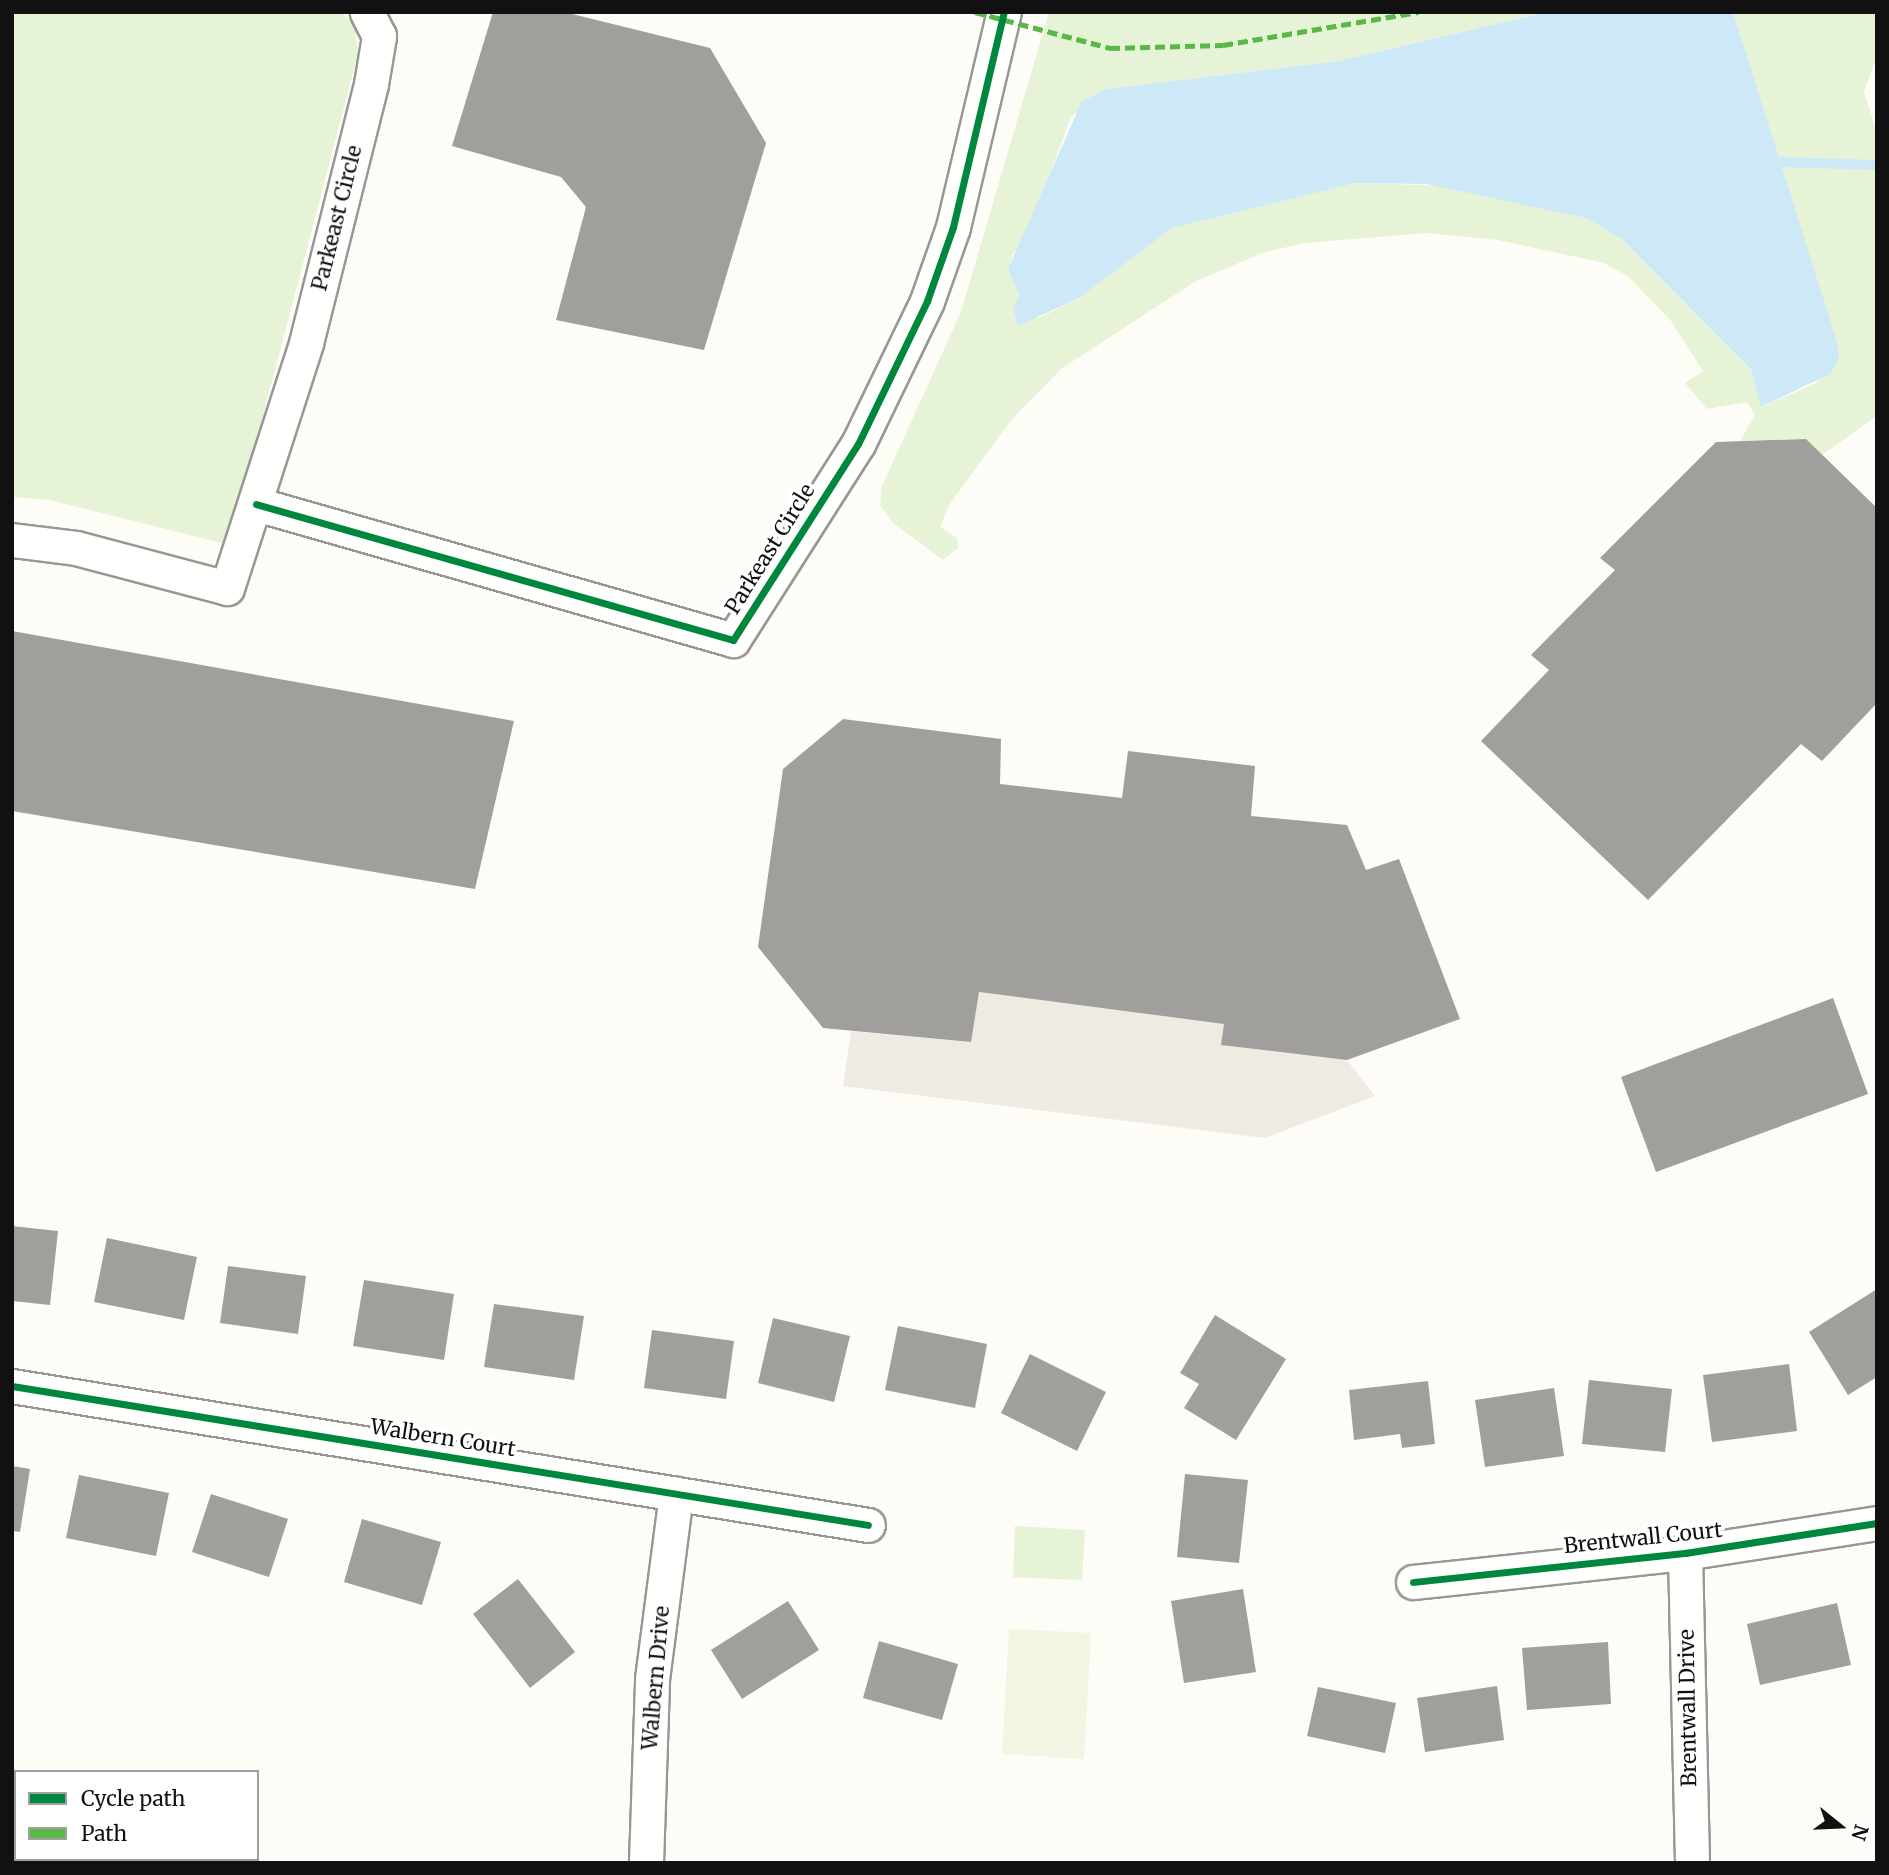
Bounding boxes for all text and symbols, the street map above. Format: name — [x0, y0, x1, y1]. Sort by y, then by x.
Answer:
street label: Parkeast Circle — [307, 143, 367, 293]
street label: Parkeast Circle — [720, 479, 820, 619]
street label: Walbern Court — [369, 1414, 517, 1462]
street label: Brentwall Court — [1562, 1517, 1724, 1559]
street label: Walbern Drive — [637, 1605, 675, 1751]
street label: Brentwall Drive — [1674, 1629, 1702, 1787]
legend — [14, 1770, 259, 1861]
text: Cycle path — [81, 1785, 185, 1812]
north arrow — [1805, 1791, 1875, 1861]
text: Path — [81, 1820, 127, 1847]
text: N — [1846, 1822, 1874, 1843]

